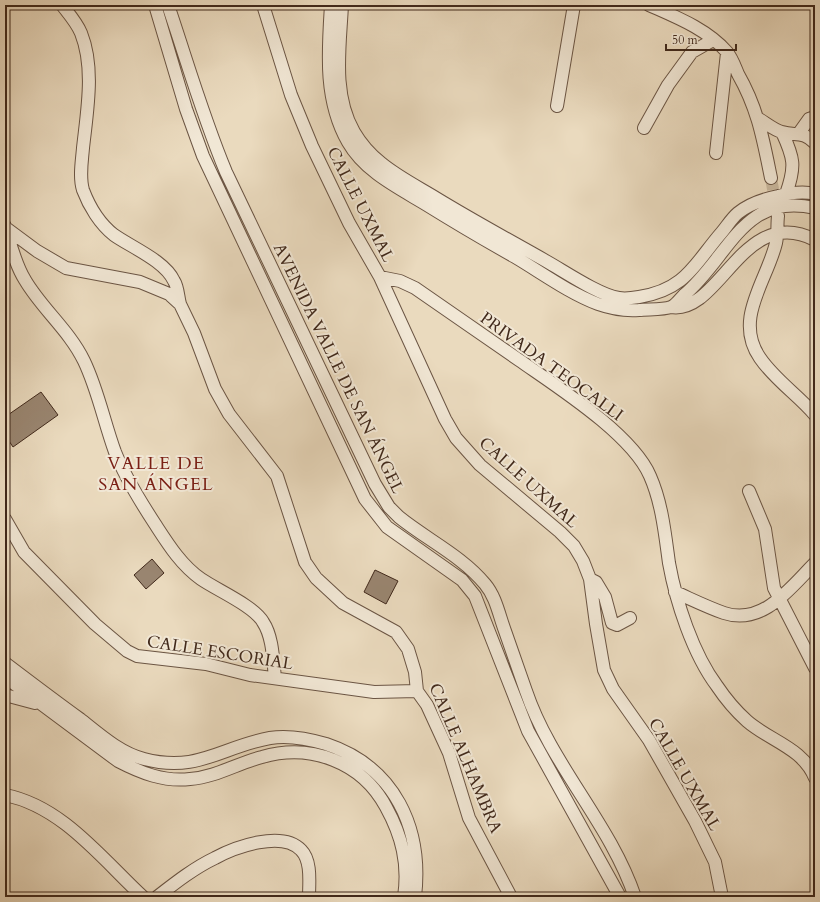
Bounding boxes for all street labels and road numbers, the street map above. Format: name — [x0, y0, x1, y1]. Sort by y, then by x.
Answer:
street label: CALLE UXMAL — [322, 143, 400, 266]
street label: AVENIDA VALLE DE SAN ÁNGEL — [268, 239, 410, 498]
street label: PRIVADA TEOCALLI — [475, 307, 628, 426]
street label: CALLE UXMAL — [474, 432, 584, 534]
street label: CALLE ESCORIAL — [145, 630, 295, 675]
street label: CALLE ALHAMBRA — [424, 680, 508, 838]
street label: CALLE UXMAL — [643, 714, 726, 835]

